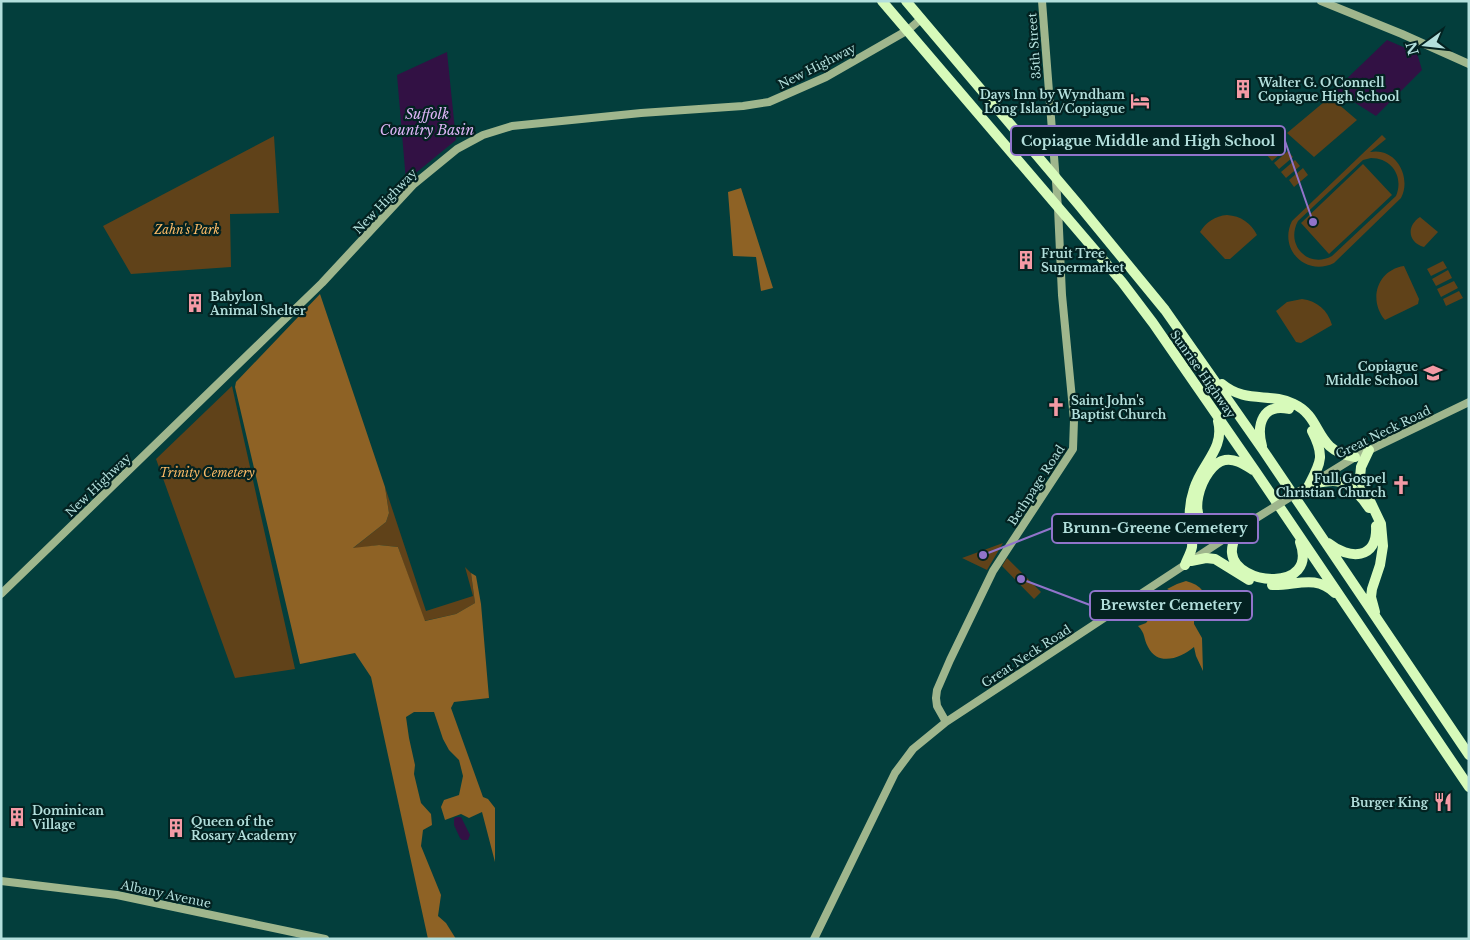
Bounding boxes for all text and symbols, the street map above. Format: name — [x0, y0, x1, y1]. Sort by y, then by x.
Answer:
street label: 35th Street — [1024, 12, 1044, 80]
north arrow — [1400, 20, 1450, 70]
street label: New Highway — [776, 40, 859, 92]
text: N — [1402, 40, 1423, 57]
place label: Walter G. O'Connell Copiague High School — [1257, 75, 1400, 104]
building icon: Walter G. O'Connell Copiague High School — [1232, 78, 1254, 100]
place label: Days Inn by Wyndham Long Island/Copiague — [980, 87, 1126, 116]
hotel icon: Days Inn by Wyndham Long Island/Copiague — [1129, 90, 1151, 112]
water label: Suffolk Country Basin — [380, 105, 474, 139]
callout: Copiague Middle and High School — [1011, 126, 1285, 155]
text: Copiague Middle and High School — [1021, 132, 1275, 150]
street label: New Highway — [350, 165, 420, 237]
park label: Zahn's Park — [153, 222, 220, 237]
place label: Fruit Tree Supermarket — [1041, 246, 1125, 275]
building icon: Fruit Tree Supermarket — [1015, 249, 1037, 271]
place label: Babylon Animal Shelter — [209, 289, 306, 318]
building icon: Babylon Animal Shelter — [184, 292, 206, 314]
street label: Sunrise Highway — [1167, 327, 1239, 421]
place label: Copiague Middle School — [1325, 359, 1419, 388]
school or university icon: Copiague Middle School — [1422, 362, 1444, 384]
place label: Saint John's Baptist Church — [1071, 393, 1167, 422]
church icon: Saint John's Baptist Church — [1045, 396, 1067, 418]
street label: Great Neck Road — [1333, 402, 1433, 462]
street label: Bethpage Road — [1004, 442, 1068, 528]
street label: New Highway — [62, 450, 134, 520]
park label: Trinity Cemetery — [159, 465, 256, 480]
place label: Full Gospel Christian Church — [1276, 471, 1387, 500]
church icon: Full Gospel Christian Church — [1390, 474, 1412, 496]
callout: Brunn-Greene Cemetery — [1052, 514, 1258, 543]
text: Brunn-Greene Cemetery — [1062, 519, 1249, 537]
callout: Brewster Cemetery — [1090, 591, 1252, 620]
text: Brewster Cemetery — [1100, 596, 1243, 614]
street label: Great Neck Road — [978, 621, 1074, 691]
restaurant icon: Burger King — [1432, 791, 1454, 813]
place label: Burger King — [1351, 795, 1429, 810]
place label: Dominican Village — [31, 803, 104, 832]
building icon: Dominican Village — [6, 806, 28, 828]
place label: Queen of the Rosary Academy — [191, 814, 297, 843]
building icon: Queen of the Rosary Academy — [165, 817, 187, 839]
street label: Albany Avenue — [119, 877, 212, 911]

